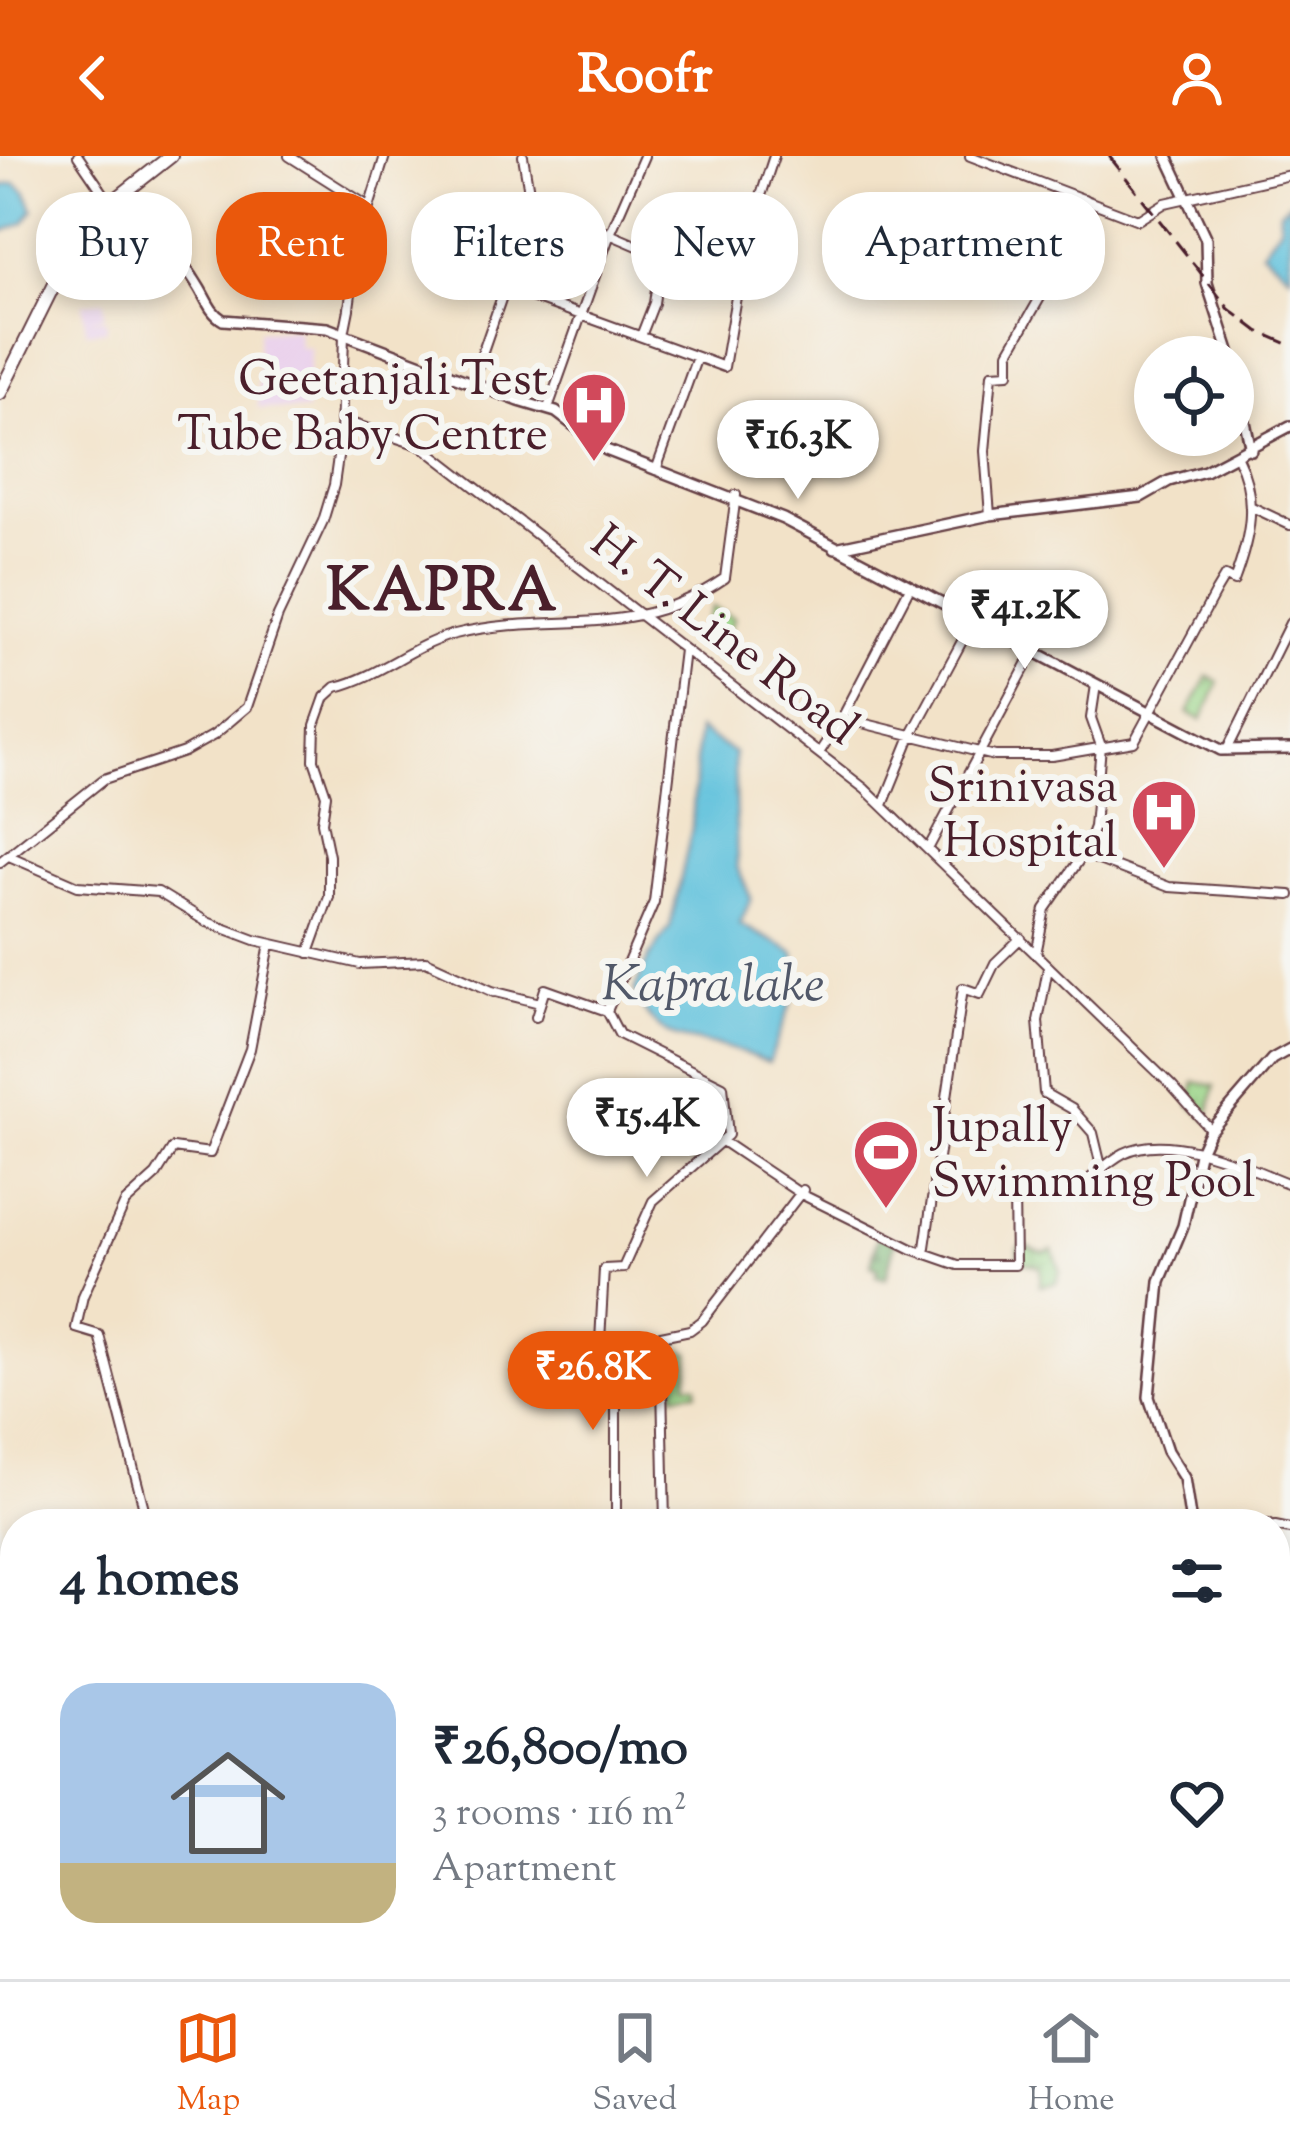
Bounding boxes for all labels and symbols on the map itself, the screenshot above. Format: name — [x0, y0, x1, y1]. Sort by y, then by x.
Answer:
place label: Geetanjali Test Tube Baby Centre — [177, 348, 548, 472]
hospital icon: Geetanjali Test Tube Baby Centre — [559, 370, 629, 464]
pin: ₹16.3K — [700, 400, 896, 502]
street label: H. T. Line Road — [574, 511, 871, 764]
district label: KAPRA — [327, 551, 559, 638]
pin: ₹41.2K — [927, 570, 1123, 672]
place label: Srinivasa Hospital — [928, 755, 1118, 879]
hospital icon: Srinivasa Hospital — [1129, 777, 1199, 871]
water label: Kapra lake — [602, 951, 824, 1024]
pin: ₹15.4K — [549, 1078, 745, 1180]
place label: Jupally Swimming Pool — [929, 1095, 1255, 1219]
sports icon: Jupally Swimming Pool — [851, 1117, 921, 1211]
pin: ₹26.8K — [495, 1331, 691, 1433]

